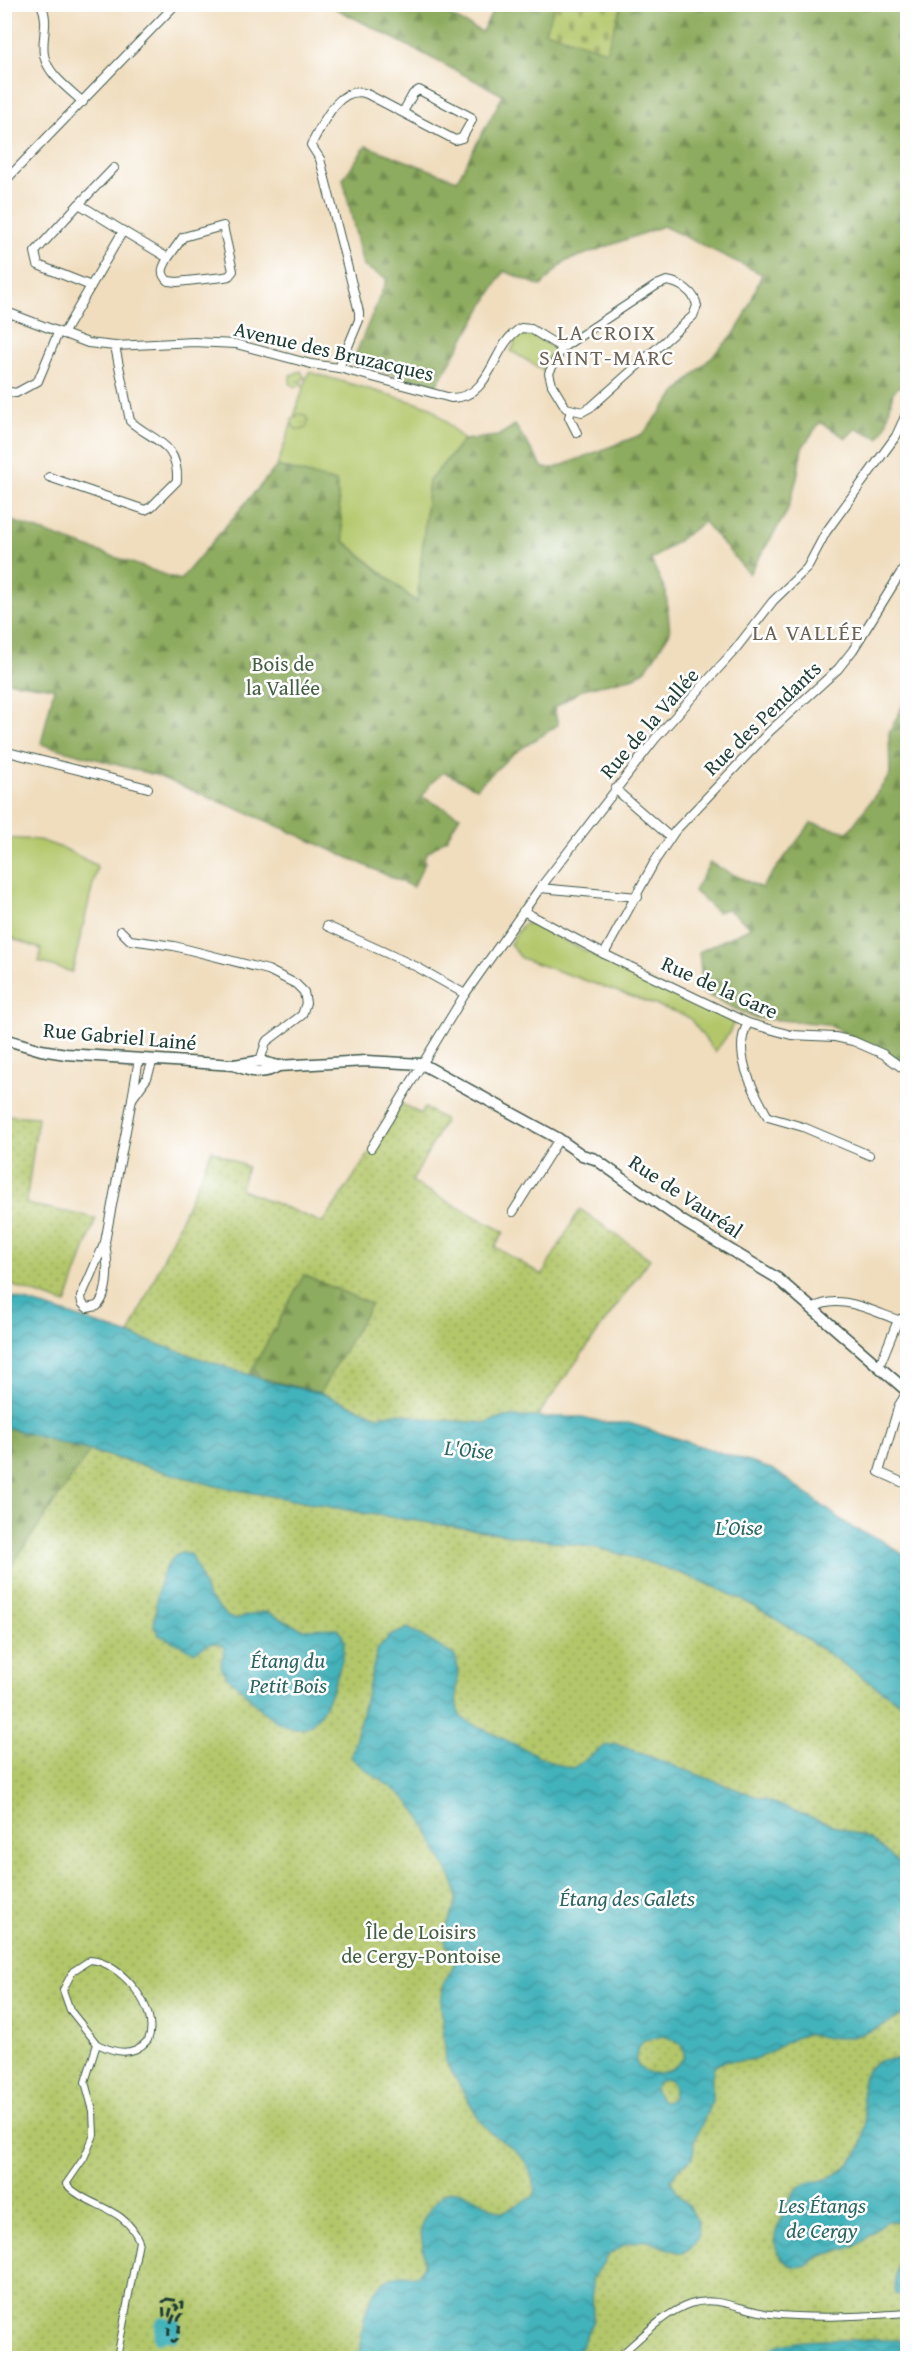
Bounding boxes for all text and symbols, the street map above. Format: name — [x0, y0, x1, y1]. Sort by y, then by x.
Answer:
street label: Avenue des Bruzacques — [231, 313, 437, 389]
district label: LA CROIX SAINT-MARC — [539, 316, 675, 373]
district label: LA VALLÉE — [752, 616, 864, 648]
park label: Bois de la Vallée — [246, 648, 320, 703]
street label: Rue des Pendants — [696, 654, 828, 782]
street label: Rue de la Vallée — [592, 661, 706, 785]
street label: Rue de la Gare — [657, 948, 783, 1027]
street label: Rue Gabriel Lainé — [42, 1014, 198, 1058]
street label: Rue de Vauréal — [623, 1146, 749, 1246]
water label: L'Oise — [442, 1431, 495, 1467]
water label: L’Oise — [714, 1511, 763, 1543]
water label: Étang du Petit Bois — [248, 1644, 327, 1701]
water label: Étang des Galets — [558, 1882, 695, 1914]
park label: Île de Loisirs de Cergy-Pontoise — [341, 1916, 501, 1971]
water label: Les Étangs de Cergy — [777, 2189, 866, 2246]

